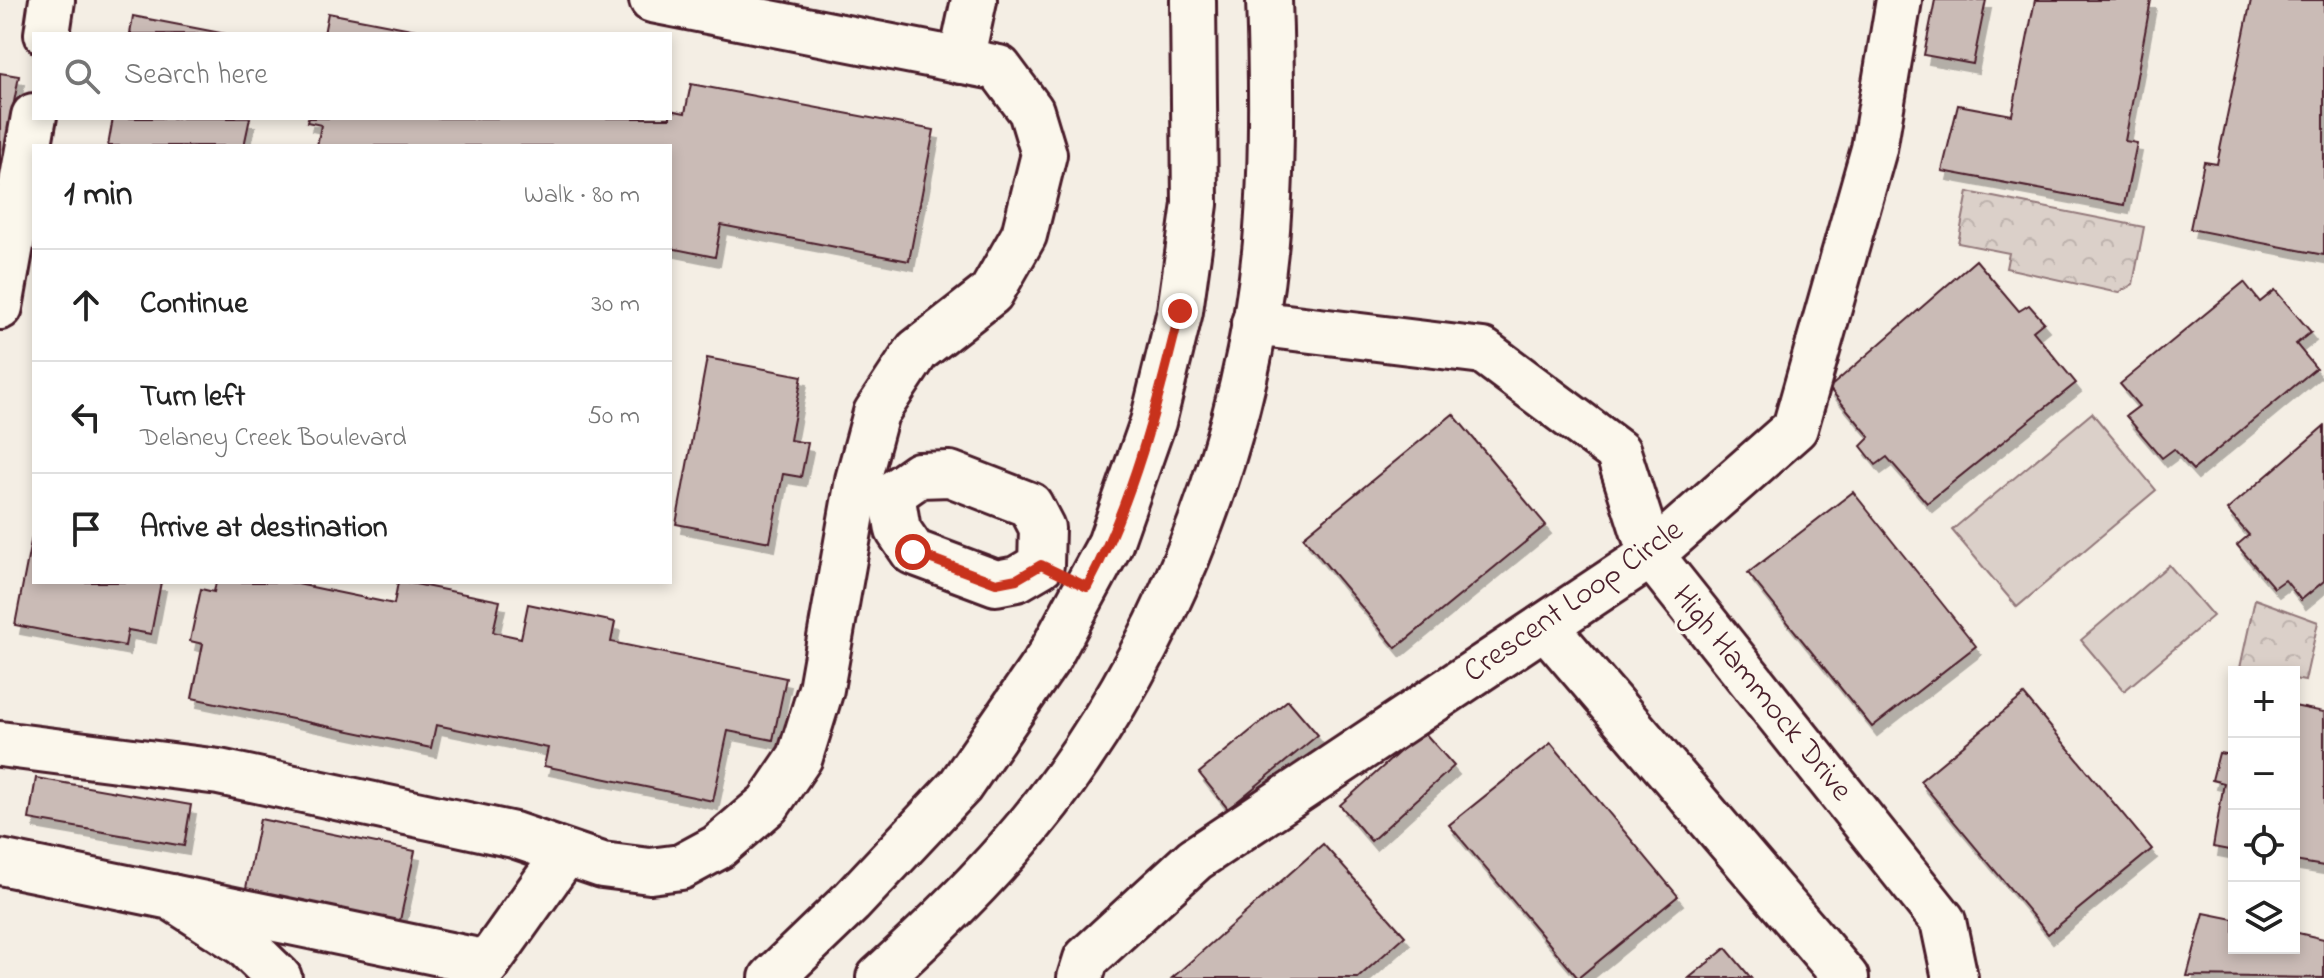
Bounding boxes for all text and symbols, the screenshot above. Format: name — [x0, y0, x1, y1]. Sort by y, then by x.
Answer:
search box — [32, 32, 672, 120]
icon: search — [60, 54, 104, 98]
text: Search here — [124, 54, 268, 98]
text: 1 min — [64, 171, 133, 221]
text: Walk · 80 m — [524, 177, 640, 215]
icon: ahead — [64, 283, 108, 327]
text: Continue — [140, 283, 248, 327]
text: 30 m — [591, 286, 640, 324]
route end — [1162, 293, 1198, 329]
text: Turn left — [140, 376, 245, 420]
icon: left — [64, 395, 108, 439]
text: 50 m — [587, 398, 640, 436]
text: Delaney Creek Boulevard — [140, 420, 407, 458]
icon: arrive — [64, 507, 108, 551]
text: Arrive at destination — [140, 507, 388, 551]
street label: Crescent Loop Circle — [1454, 508, 1694, 695]
route start — [895, 534, 931, 570]
street label: High Hammock Drive — [1659, 576, 1863, 813]
map controls — [2228, 666, 2300, 954]
button: + — [2228, 666, 2300, 738]
button: − — [2228, 738, 2300, 810]
button: locate — [2228, 810, 2300, 882]
button: layers — [2228, 882, 2300, 954]

